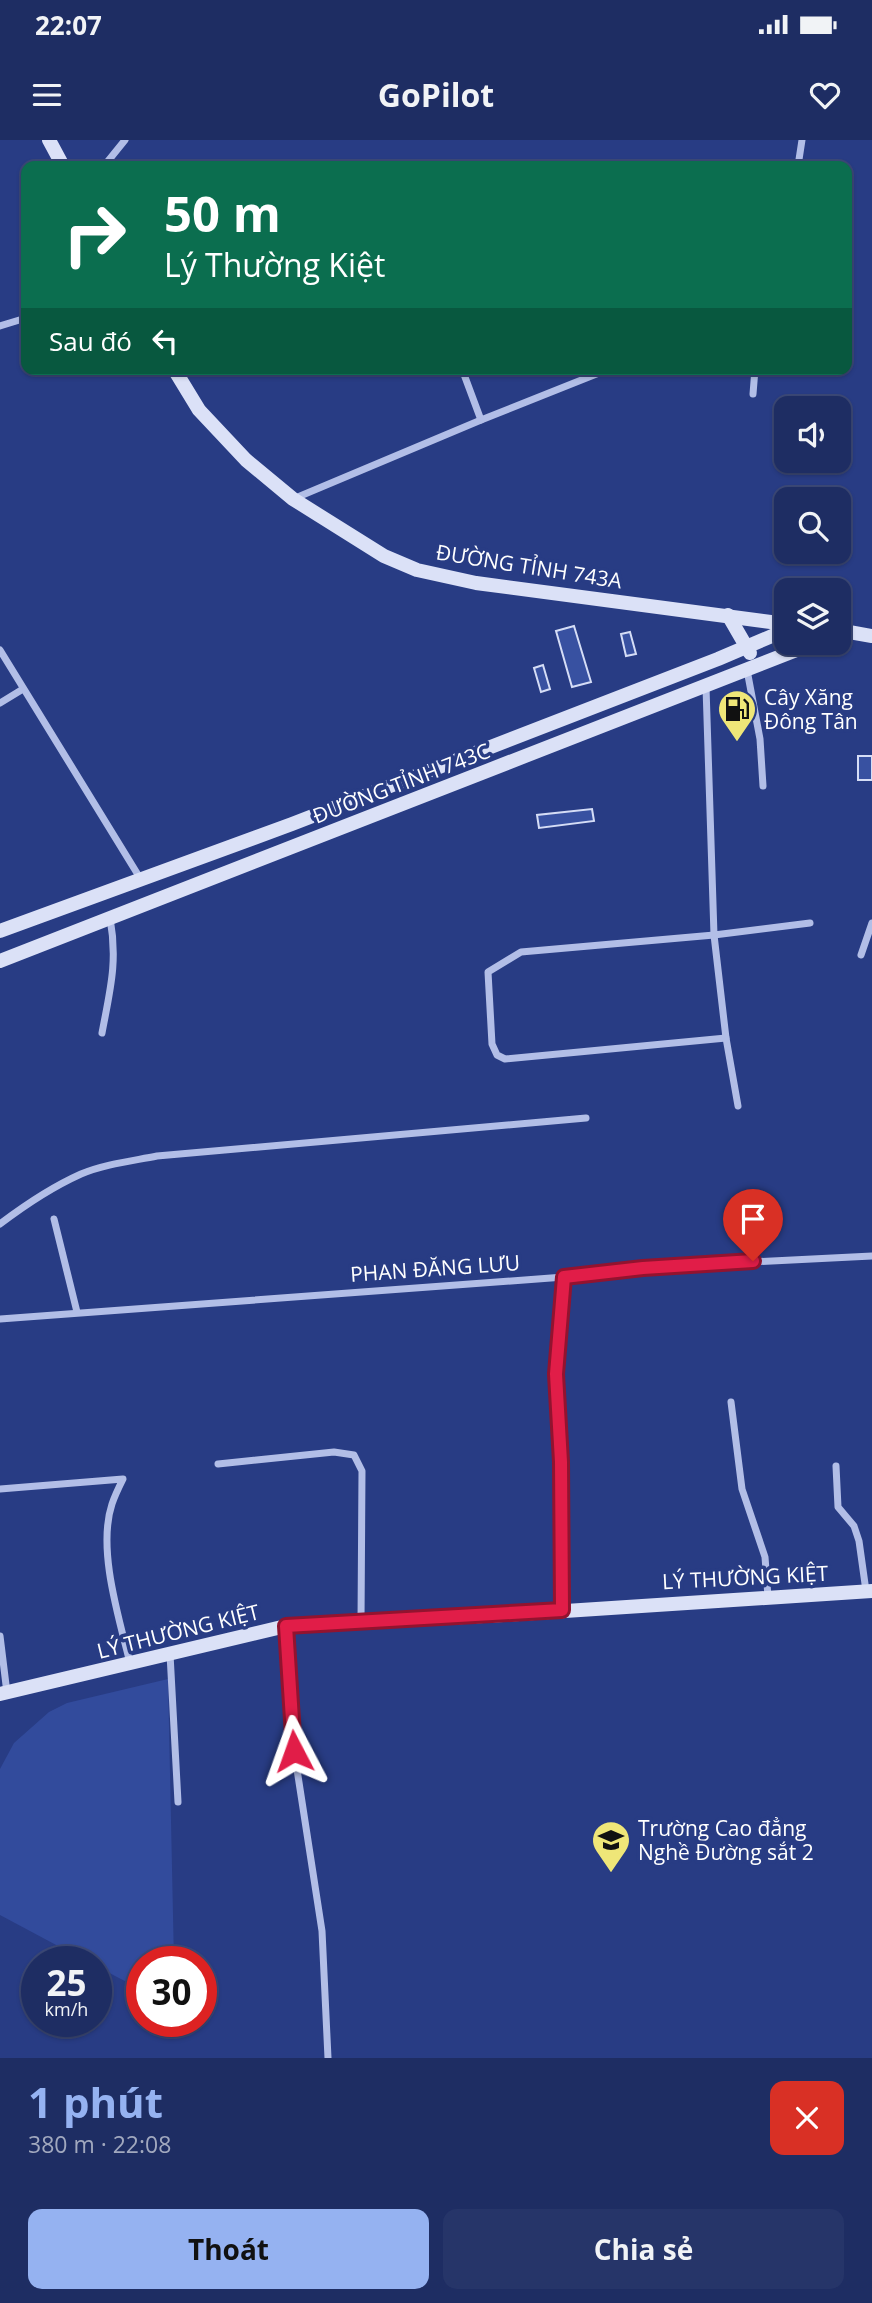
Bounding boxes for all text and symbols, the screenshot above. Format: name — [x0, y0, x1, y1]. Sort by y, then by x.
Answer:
text: 22:07 — [35, 7, 102, 43]
text: GoPilot — [378, 73, 494, 116]
icon: menu — [28, 76, 66, 114]
icon: heart — [806, 76, 844, 114]
text: 50 m — [164, 180, 281, 246]
icon: right — [49, 189, 140, 280]
text: Lý Thường Kiệt — [164, 243, 385, 286]
icon: left — [146, 322, 184, 360]
text: Sau đó — [49, 323, 132, 359]
map controls — [774, 396, 851, 655]
button: sound — [774, 396, 851, 473]
button: search — [774, 487, 851, 564]
street label: ĐƯỜNG TỈNH 743A — [434, 537, 625, 595]
button: layers — [774, 578, 851, 655]
place label: Cây Xăng Đông Tân — [764, 683, 858, 735]
fuel station icon: Cây Xăng Đông Tân — [716, 688, 758, 743]
street label: ĐƯỜNG TỈNH 743C — [308, 736, 494, 830]
pin — [723, 1189, 783, 1261]
icon: arrive — [734, 1200, 772, 1238]
street label: PHAN ĐĂNG LƯU — [349, 1248, 521, 1288]
street label: LÝ THƯỜNG KIỆT — [661, 1559, 829, 1595]
street label: LÝ THƯỜNG KIỆT — [94, 1597, 262, 1665]
position arrow — [257, 1714, 331, 1788]
place label: Trường Cao đẳng Nghề Đường sắt 2 — [638, 1814, 814, 1866]
school or university icon: Trường Cao đẳng Nghề Đường sắt 2 — [590, 1819, 632, 1874]
speed limit sign: 30 — [126, 1946, 217, 2037]
text: 25 — [46, 1959, 87, 2006]
text: km/h — [45, 1997, 88, 2021]
text: 1 phút — [28, 2073, 163, 2130]
button: close — [770, 2081, 844, 2155]
text: 380 m · 22:08 — [28, 2128, 171, 2160]
button: Thoát — [28, 2209, 429, 2289]
button: Chia sẻ — [443, 2209, 844, 2289]

